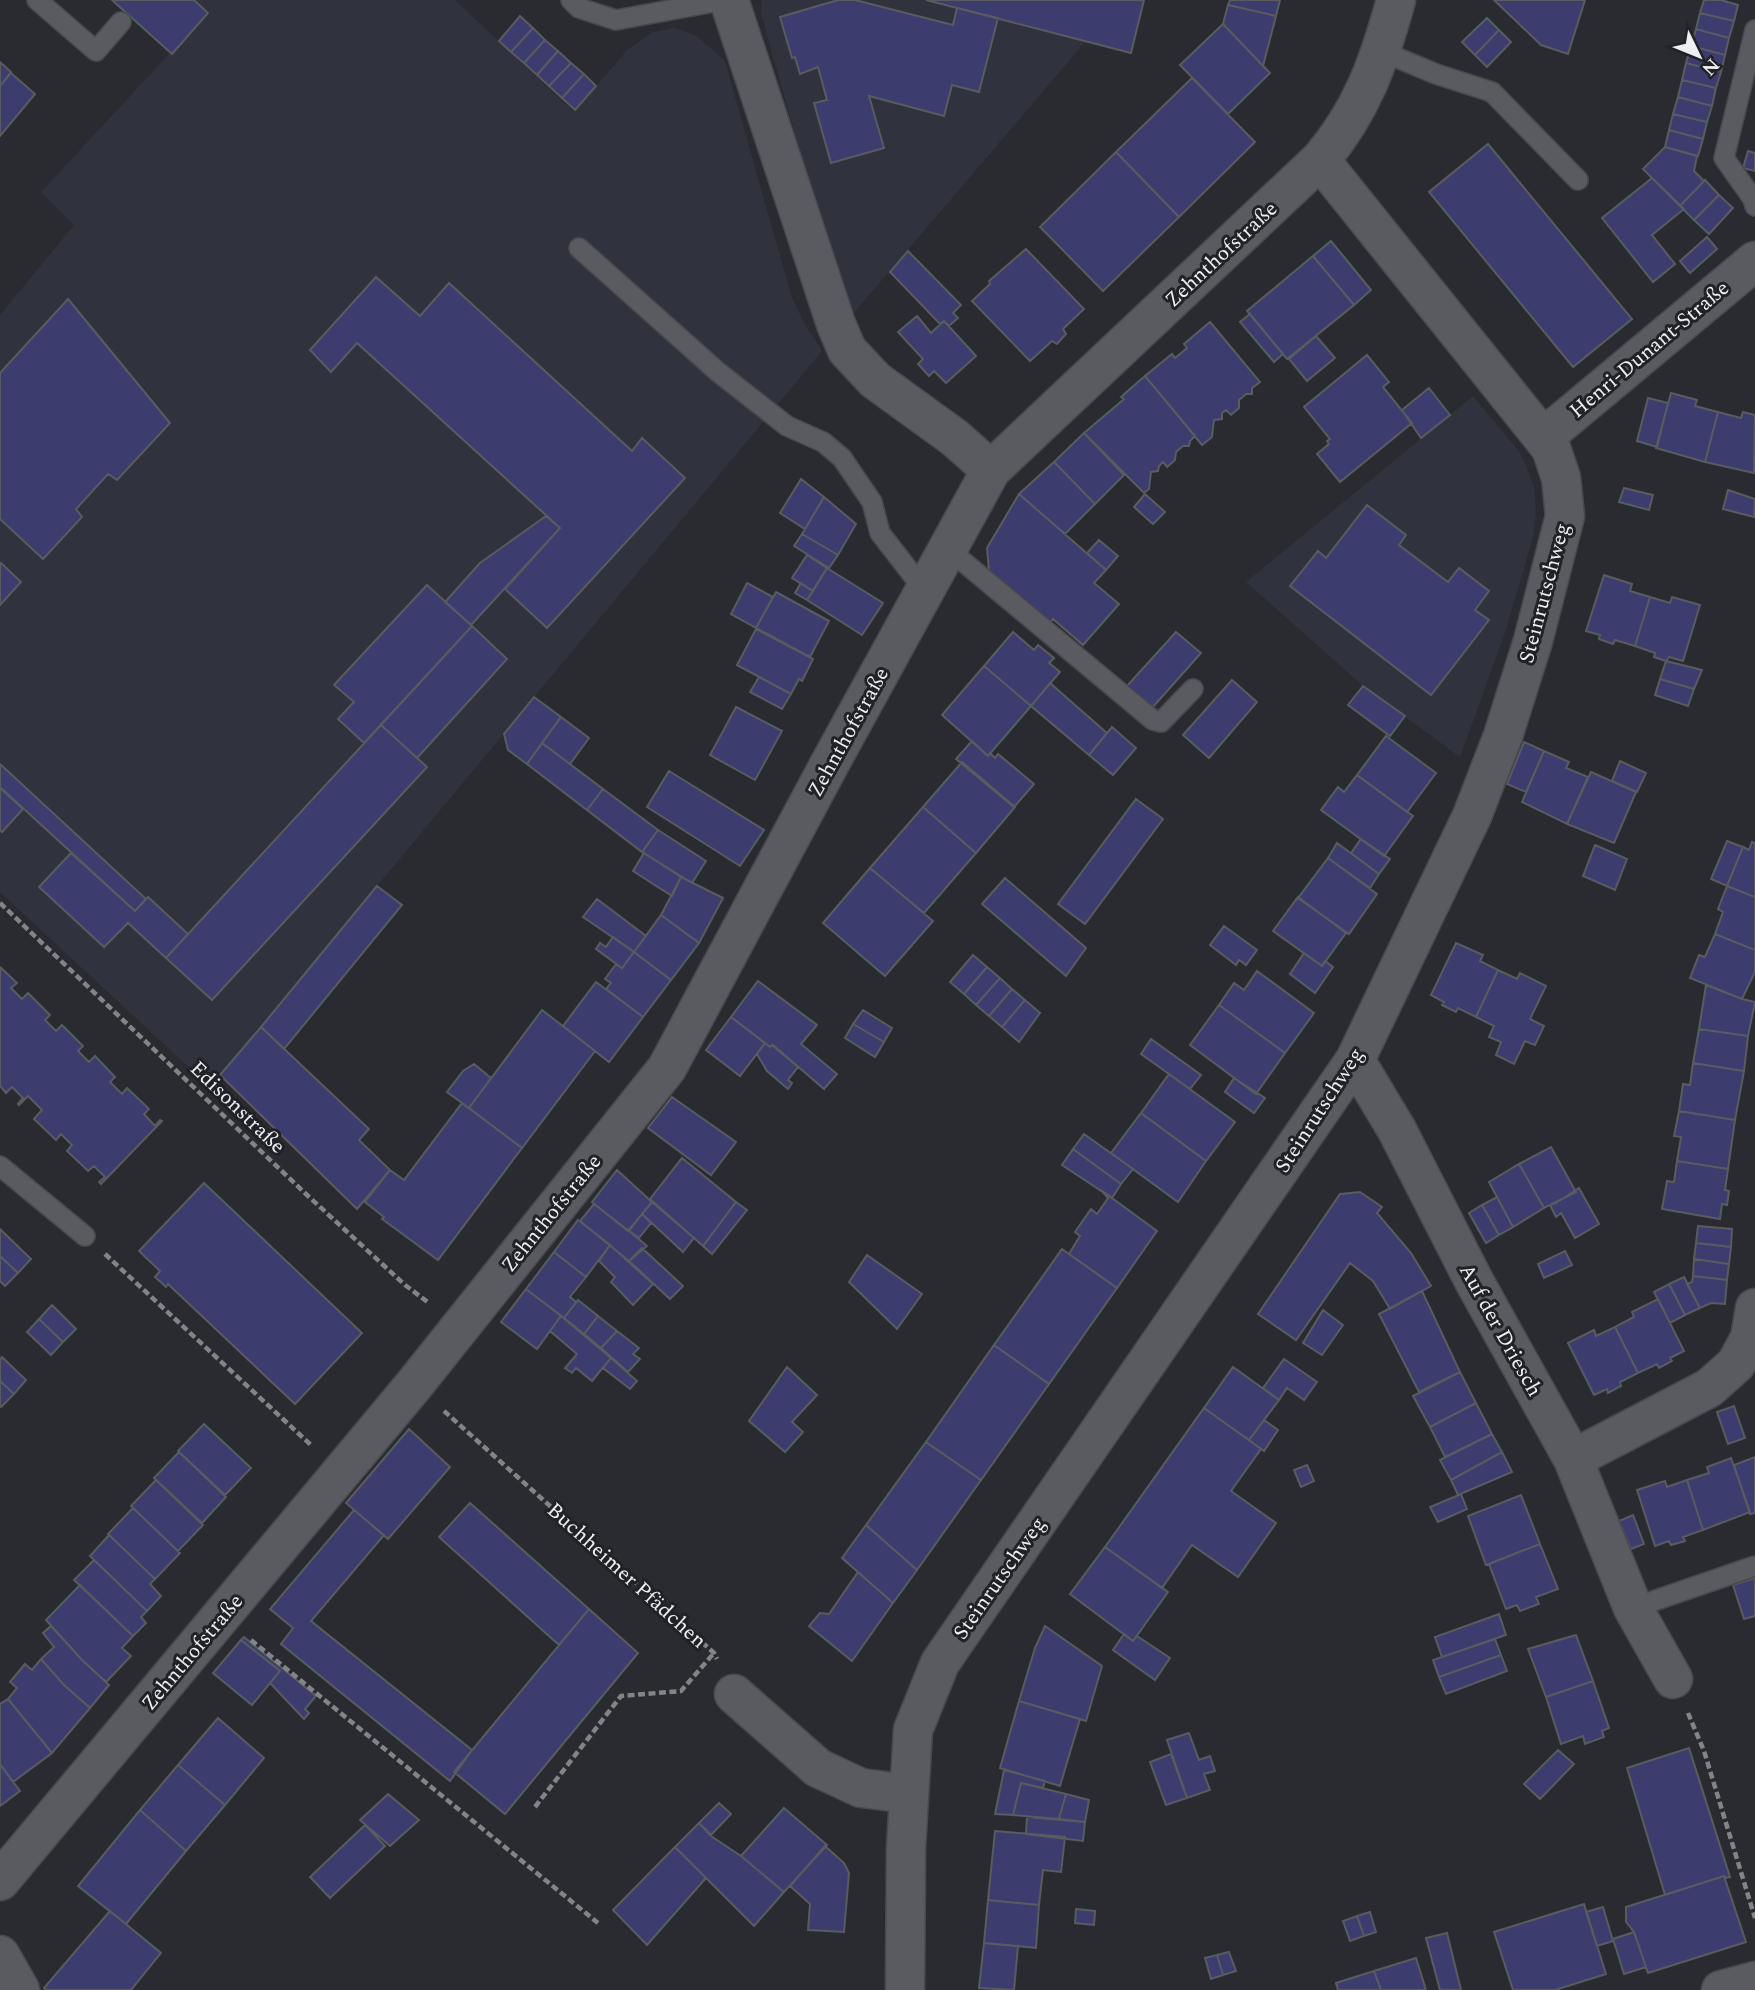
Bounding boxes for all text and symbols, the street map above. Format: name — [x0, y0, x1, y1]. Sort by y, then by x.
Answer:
north arrow — [1664, 21, 1734, 91]
text: N — [1694, 51, 1726, 82]
street label: Zehnthofstraße — [1158, 194, 1285, 316]
street label: Henri-Dunant-Straße — [1563, 273, 1737, 426]
street label: Steinrutschweg — [1511, 520, 1579, 667]
street label: Zehnthofstraße — [800, 662, 898, 803]
street label: Steinrutschweg — [1267, 1041, 1372, 1180]
street label: Edisonstraße — [182, 1054, 293, 1162]
street label: Zehnthofstraße — [494, 1148, 610, 1280]
street label: Auf der Driesch — [1450, 1258, 1550, 1403]
street label: Buchheimer Pfädchen — [539, 1495, 713, 1656]
street label: Steinrutschweg — [945, 1510, 1054, 1647]
street label: Zehnthofstraße — [134, 1587, 251, 1718]

